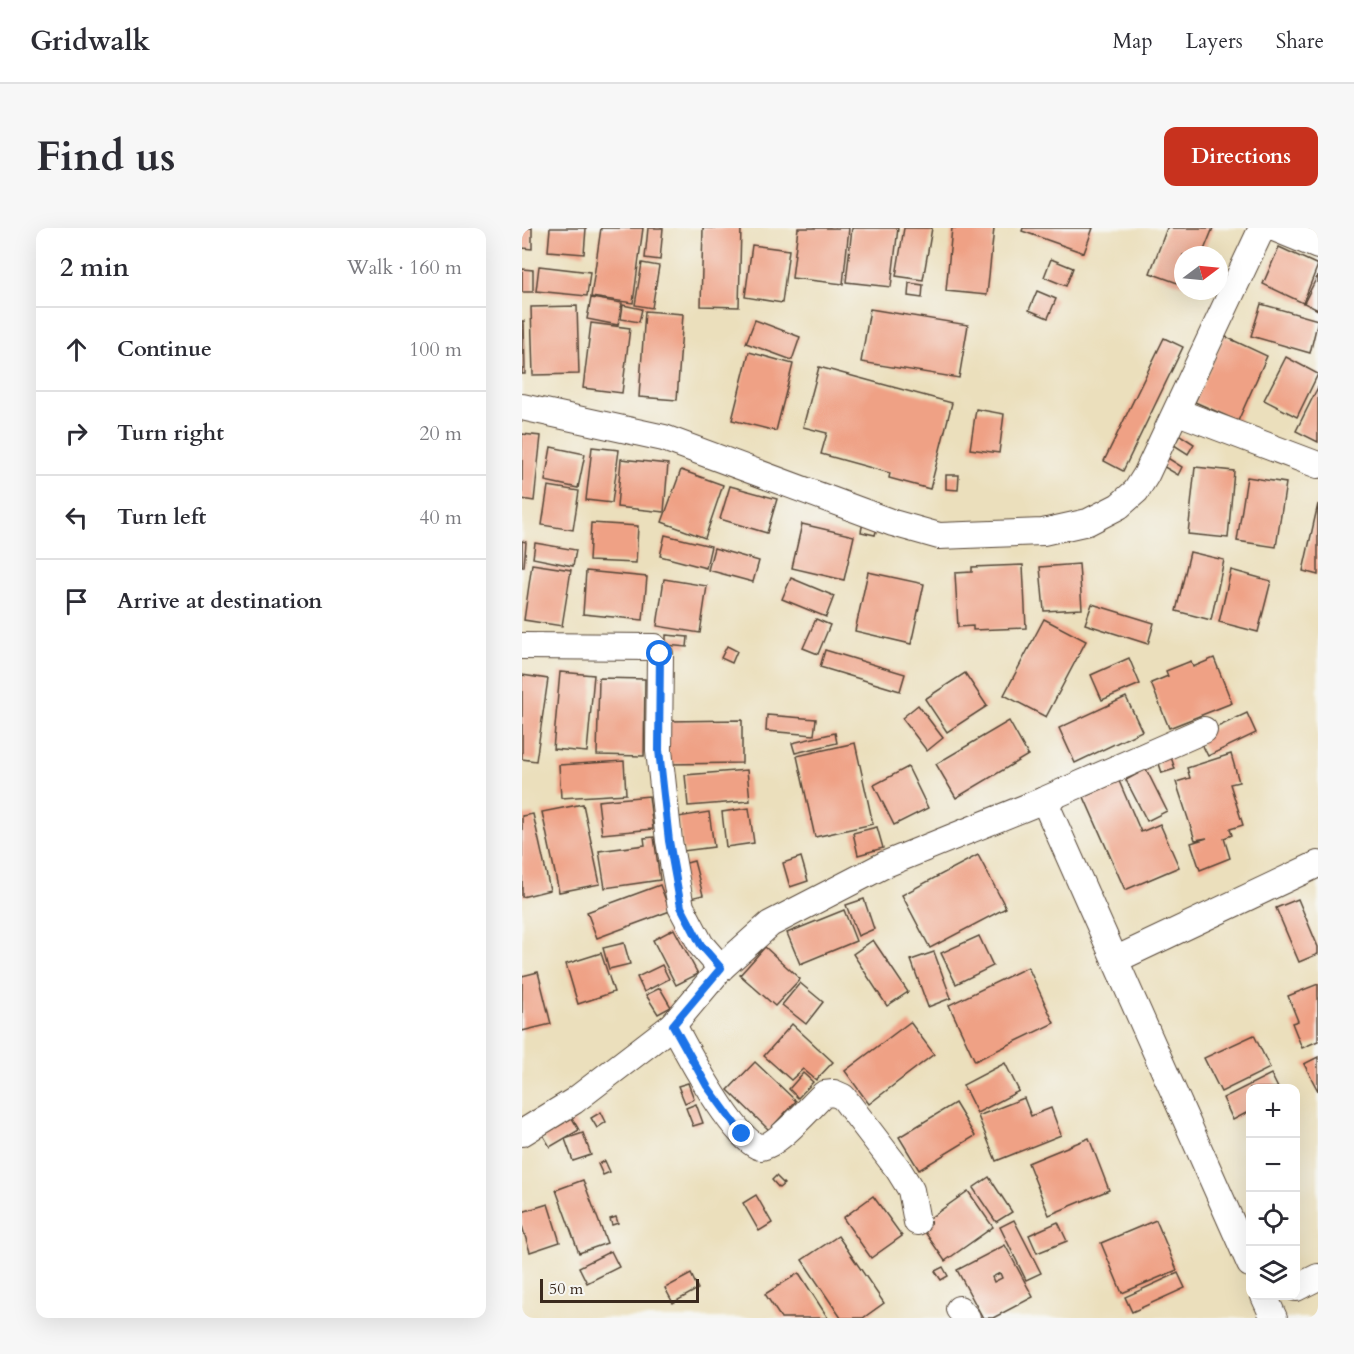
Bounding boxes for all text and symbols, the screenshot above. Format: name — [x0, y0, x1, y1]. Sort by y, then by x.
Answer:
text: Gridwalk — [30, 22, 150, 60]
text: Map — [1113, 27, 1153, 56]
text: Layers — [1186, 27, 1243, 56]
text: Share — [1276, 27, 1324, 56]
button: Directions — [1164, 127, 1318, 186]
text: Find us — [36, 128, 176, 185]
north arrow — [1174, 246, 1228, 300]
text: 2 min — [60, 250, 129, 285]
text: Walk · 160 m — [347, 254, 462, 281]
icon: ahead — [60, 333, 93, 366]
text: Continue — [117, 334, 212, 364]
text: 100 m — [409, 336, 462, 363]
icon: right — [60, 417, 93, 450]
text: Turn right — [117, 418, 224, 448]
text: 20 m — [419, 420, 462, 447]
icon: left — [60, 501, 93, 534]
text: Turn left — [117, 502, 206, 532]
text: 40 m — [419, 504, 462, 531]
icon: arrive — [60, 585, 93, 618]
text: Arrive at destination — [117, 586, 322, 616]
route start — [646, 640, 672, 666]
map controls — [1246, 1084, 1300, 1300]
button: + — [1246, 1084, 1300, 1138]
route end — [728, 1120, 754, 1146]
button: − — [1246, 1138, 1300, 1192]
button: locate — [1246, 1192, 1300, 1246]
button: layers — [1246, 1246, 1300, 1300]
scale bar — [540, 1276, 699, 1304]
text: 50 m — [549, 1278, 583, 1300]

